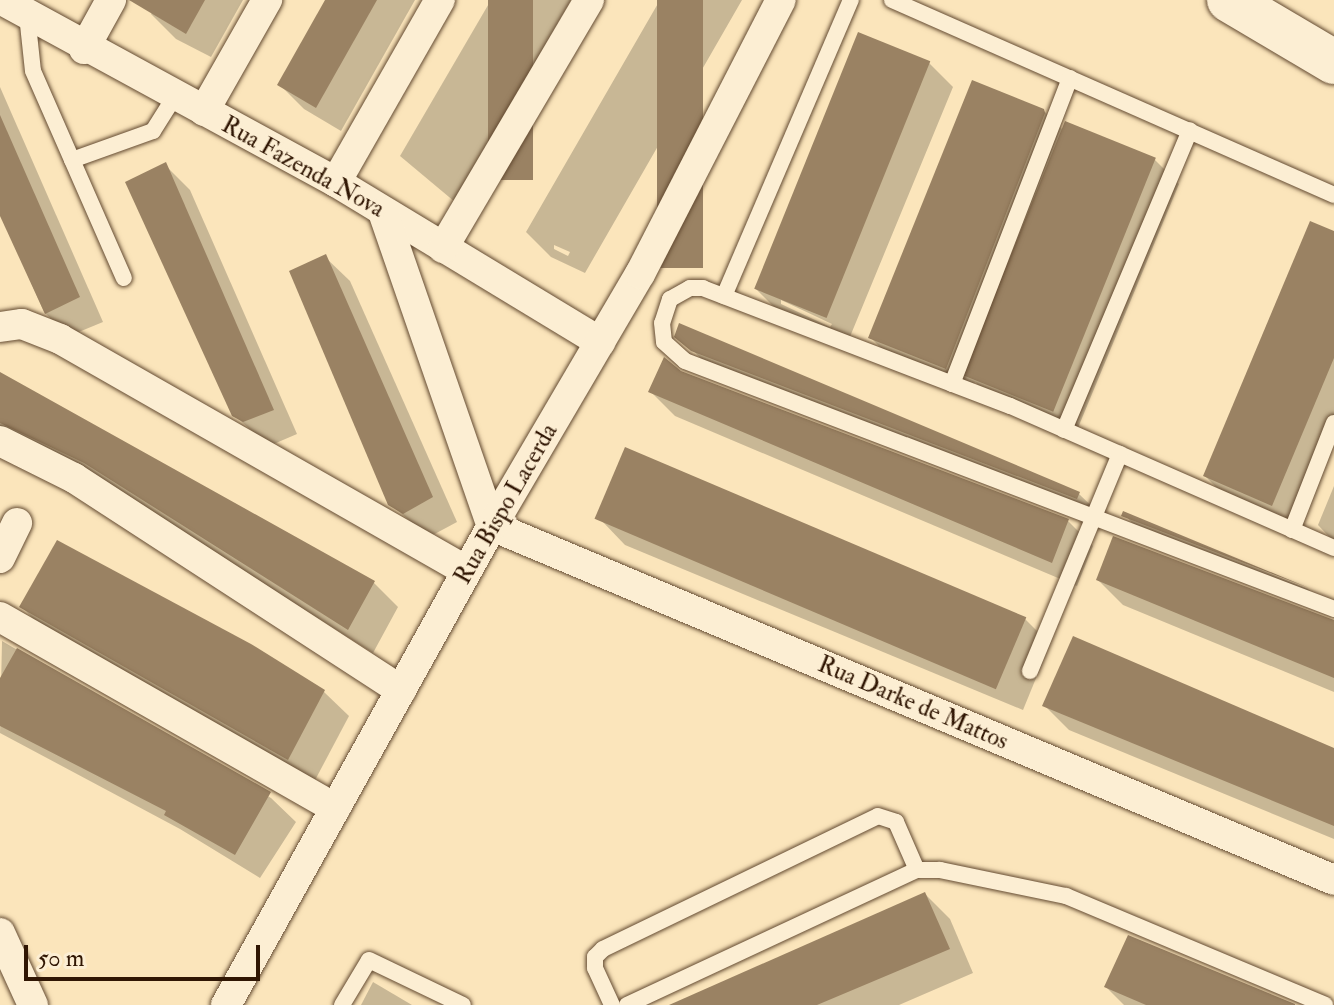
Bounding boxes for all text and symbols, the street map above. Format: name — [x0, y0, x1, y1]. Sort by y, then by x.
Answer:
street label: Rua Fazenda Nova — [217, 110, 389, 224]
street label: Rua Bispo Lacerda — [448, 419, 564, 589]
street label: Rua Darke de Mattos — [814, 650, 1012, 756]
scale bar — [28, 929, 264, 979]
text: 50 m — [38, 943, 84, 974]

